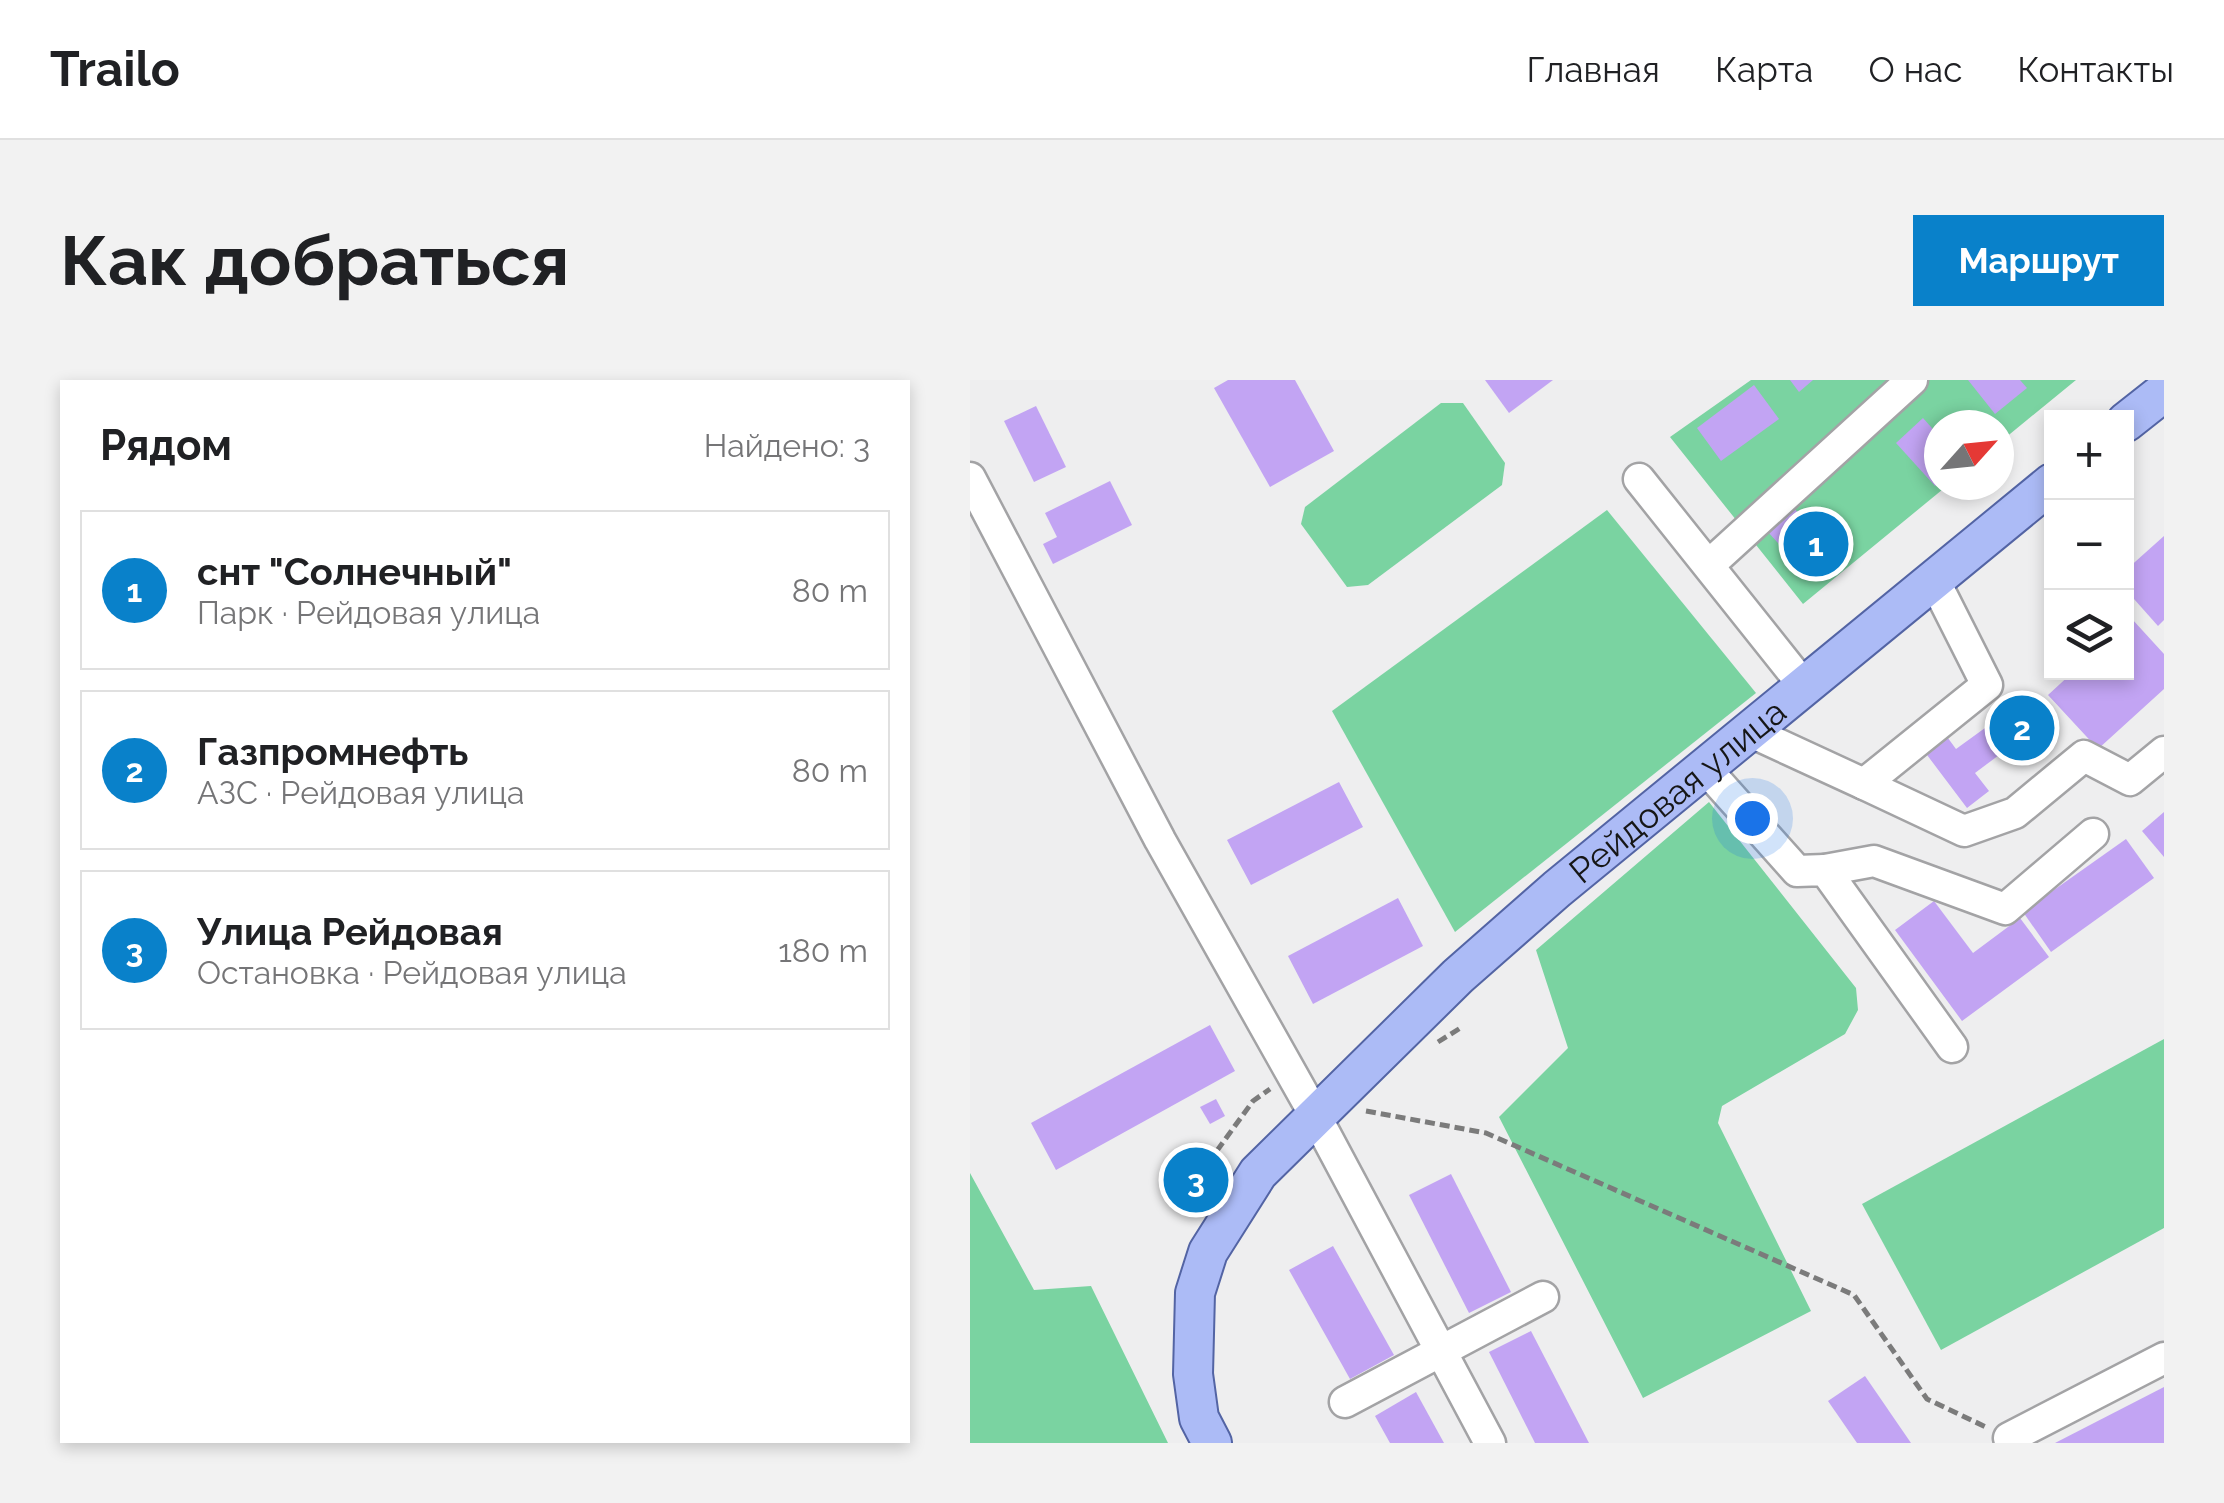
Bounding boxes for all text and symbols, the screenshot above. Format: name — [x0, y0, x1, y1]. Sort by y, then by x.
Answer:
text: Trailo — [50, 41, 180, 97]
text: Главная — [1527, 49, 1660, 90]
text: Карта — [1715, 49, 1813, 90]
text: О нас — [1868, 49, 1962, 90]
text: Контакты — [2017, 49, 2174, 90]
button: Маршрут — [1913, 215, 2164, 306]
text: Как добраться — [60, 219, 569, 301]
north arrow — [1924, 410, 2014, 500]
map controls — [2044, 410, 2134, 680]
button: + — [2044, 410, 2134, 500]
text: Рядом — [100, 421, 232, 470]
text: Найдено: 3 — [704, 427, 870, 464]
button: − — [2044, 500, 2134, 590]
pin: 1 — [1784, 506, 1848, 582]
text: снт "Солнечный" — [197, 549, 512, 594]
text: 1 — [127, 572, 142, 609]
text: 80 m — [792, 572, 868, 609]
button: layers — [2044, 590, 2134, 680]
text: Парк · Рейдовая улица — [197, 594, 540, 631]
street label: Рейдовая улица — [1561, 690, 1793, 891]
pin: 2 — [1990, 690, 2054, 766]
text: Газпромнефть — [197, 729, 468, 774]
text: 2 — [125, 752, 144, 789]
text: 80 m — [792, 752, 868, 789]
text: АЗС · Рейдовая улица — [197, 774, 525, 811]
your location — [1727, 793, 1778, 844]
text: Улица Рейдовая — [197, 909, 503, 954]
text: 3 — [126, 932, 143, 969]
text: 180 m — [778, 932, 868, 969]
text: Остановка · Рейдовая улица — [197, 954, 627, 991]
pin: 3 — [1164, 1142, 1228, 1218]

